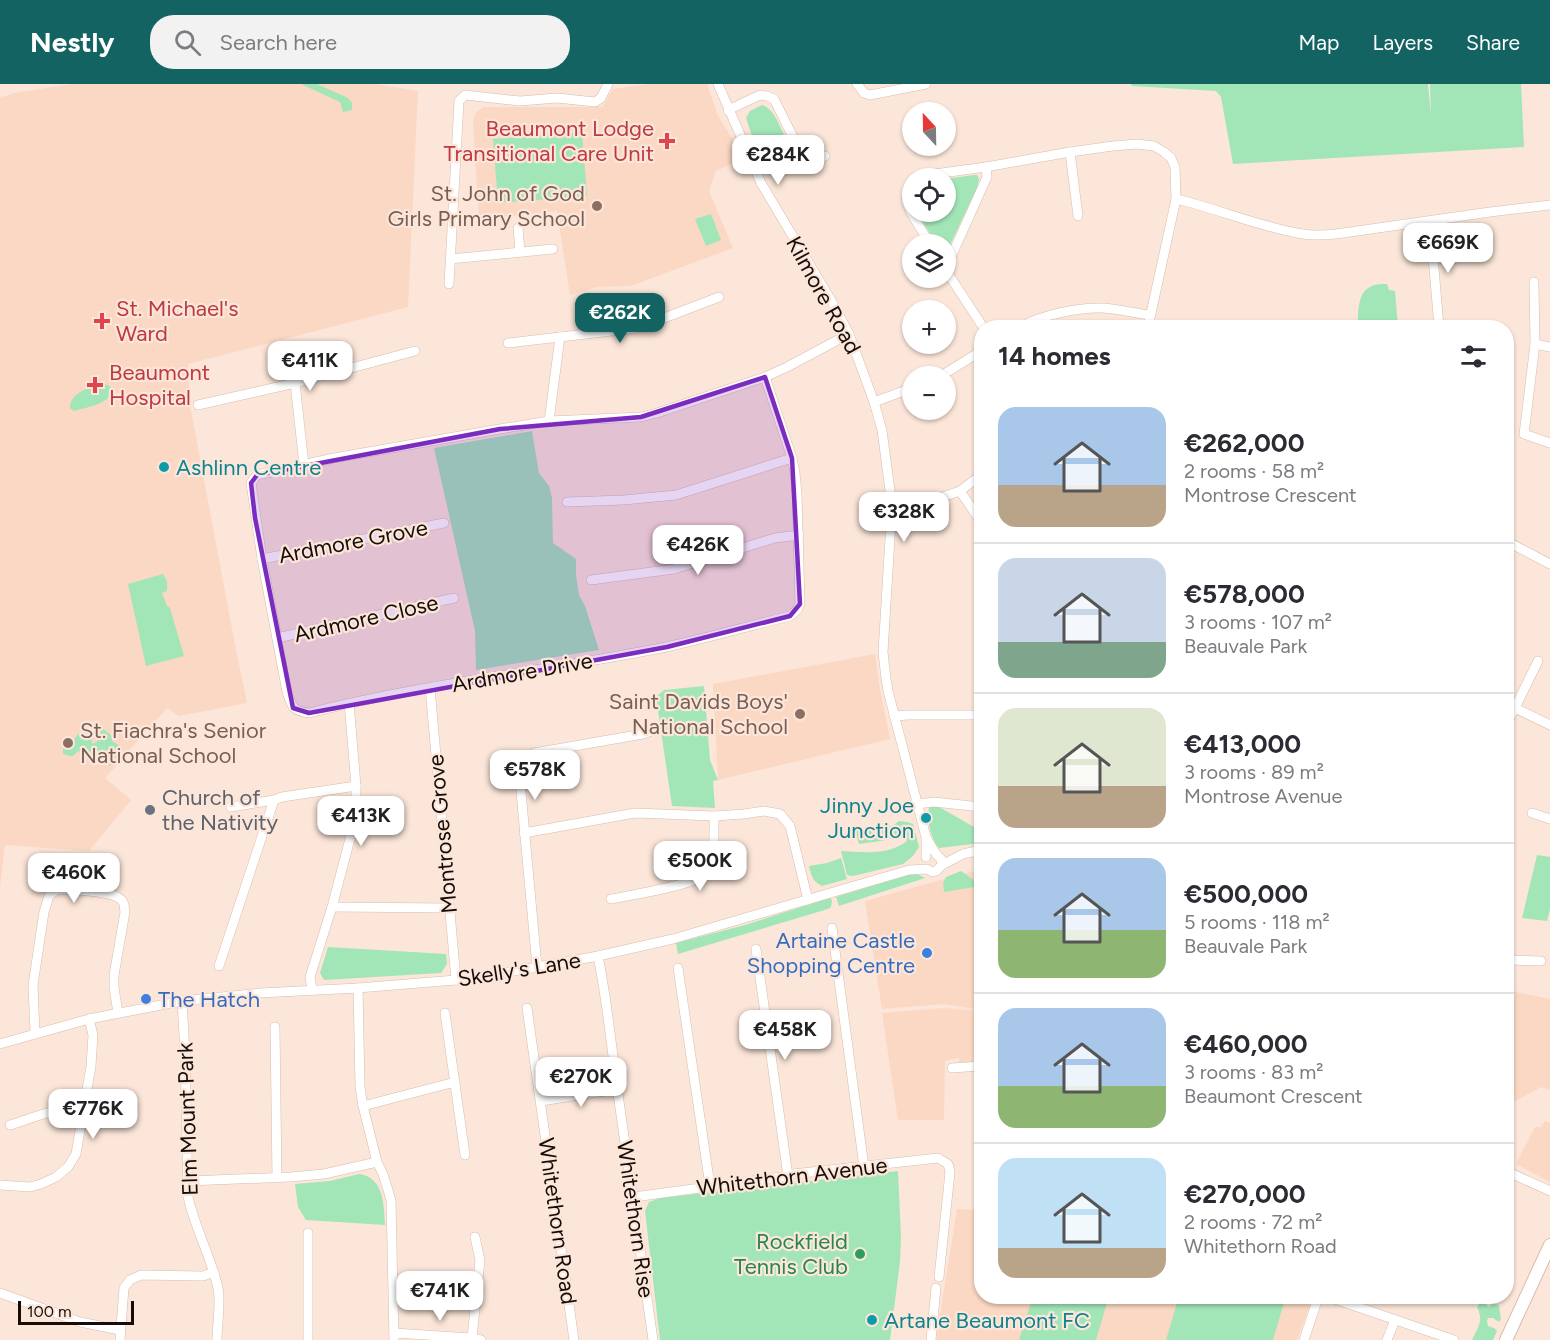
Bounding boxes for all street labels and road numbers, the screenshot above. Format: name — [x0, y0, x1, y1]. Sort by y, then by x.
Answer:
street label: Kilmore Road — [780, 232, 867, 359]
street label: Ardmore Grove — [276, 514, 430, 569]
street label: Ardmore Close — [291, 589, 441, 648]
street label: Ardmore Drive — [450, 647, 595, 698]
street label: Montrose Grove — [422, 753, 463, 915]
street label: Skelly's Lane — [456, 946, 583, 993]
street label: Elm Mount Park — [171, 1041, 204, 1196]
street label: Whitethorn Road — [532, 1136, 583, 1306]
street label: Whitethorn Rise — [611, 1139, 660, 1299]
street label: Whitethorn Avenue — [695, 1151, 889, 1202]

